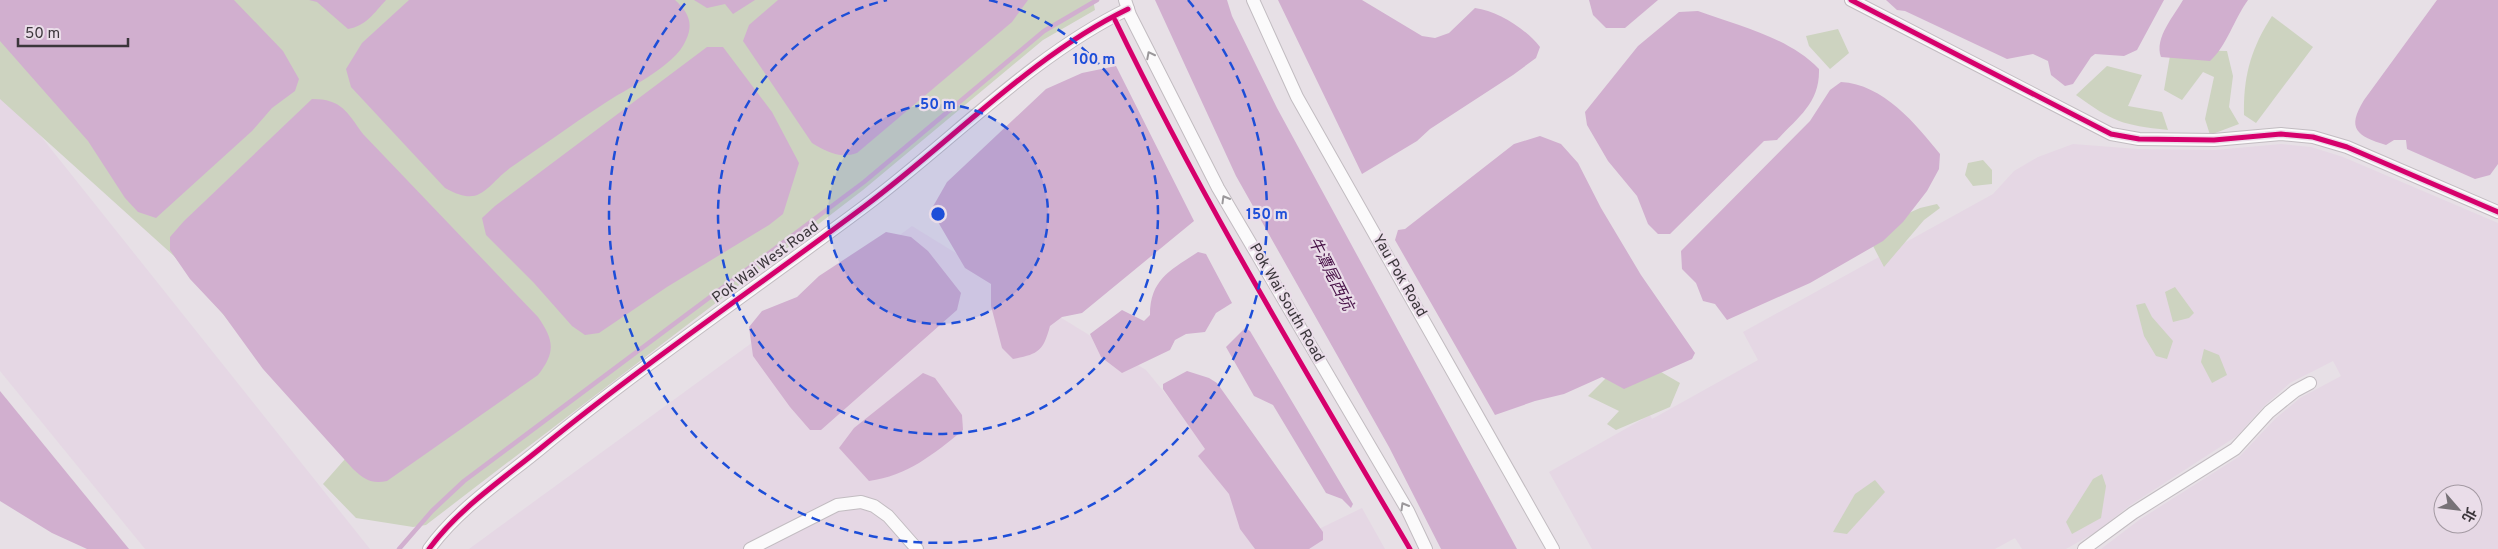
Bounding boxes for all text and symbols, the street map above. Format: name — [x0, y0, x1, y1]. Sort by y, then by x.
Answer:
scale bar — [18, 15, 128, 47]
text: 50 m — [25, 25, 60, 44]
text: 100 m — [1073, 51, 1115, 70]
one-way arrow — [1146, 51, 1156, 60]
text: 50 m — [920, 96, 956, 115]
one-way arrow — [1221, 196, 1231, 205]
centre of rings — [929, 205, 947, 223]
text: 150 m — [1246, 206, 1288, 225]
street label: Pok Wai West Road — [709, 218, 823, 308]
street label: Yau Pok Road — [1368, 231, 1430, 321]
water label: 牛潭尾西坑 — [1303, 234, 1358, 316]
street label: Pok Wai South Road — [1244, 240, 1328, 366]
north arrow — [2433, 484, 2483, 534]
one-way arrow — [1401, 502, 1411, 511]
text: 北 — [2457, 504, 2479, 525]

